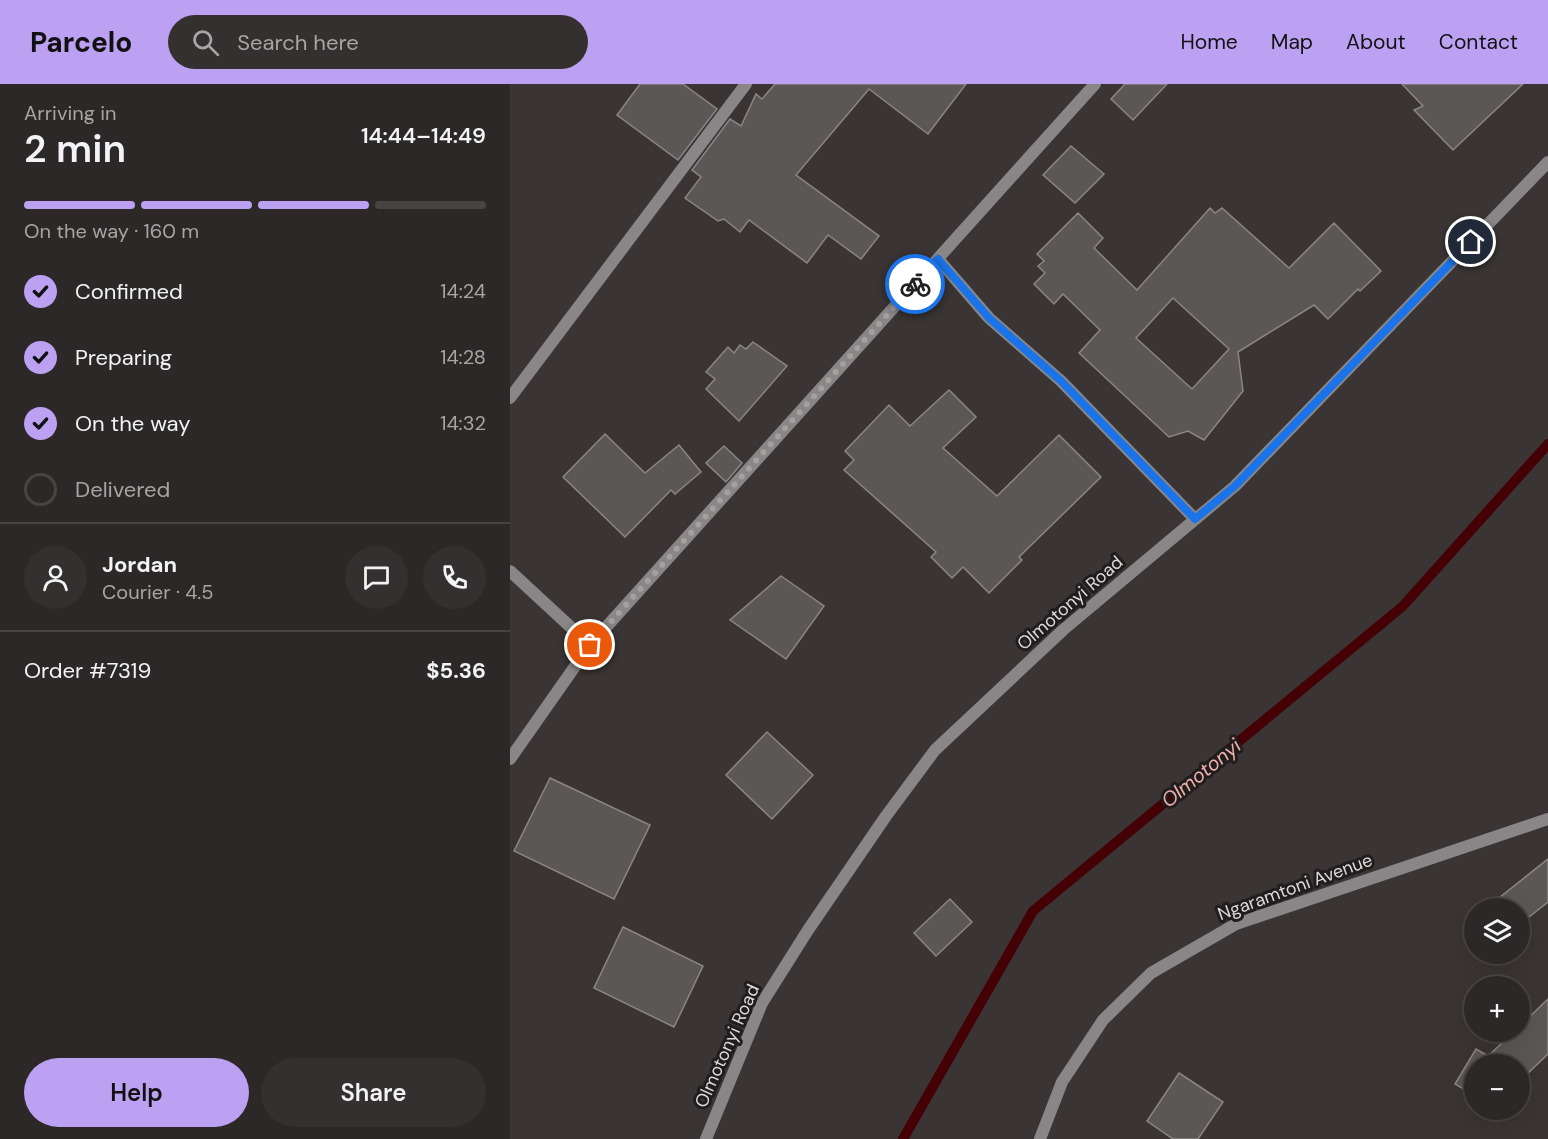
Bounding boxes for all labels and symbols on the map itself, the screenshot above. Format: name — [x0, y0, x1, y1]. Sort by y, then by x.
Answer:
pin — [1445, 216, 1496, 267]
courier — [885, 254, 945, 314]
street label: Olmotonyi Road — [1012, 550, 1128, 656]
pin — [564, 619, 615, 670]
water label: Olmotonyi — [1156, 732, 1247, 813]
street label: Ngaramtoni Avenue — [1214, 848, 1376, 926]
street label: Olmotonyi Road — [689, 980, 765, 1112]

